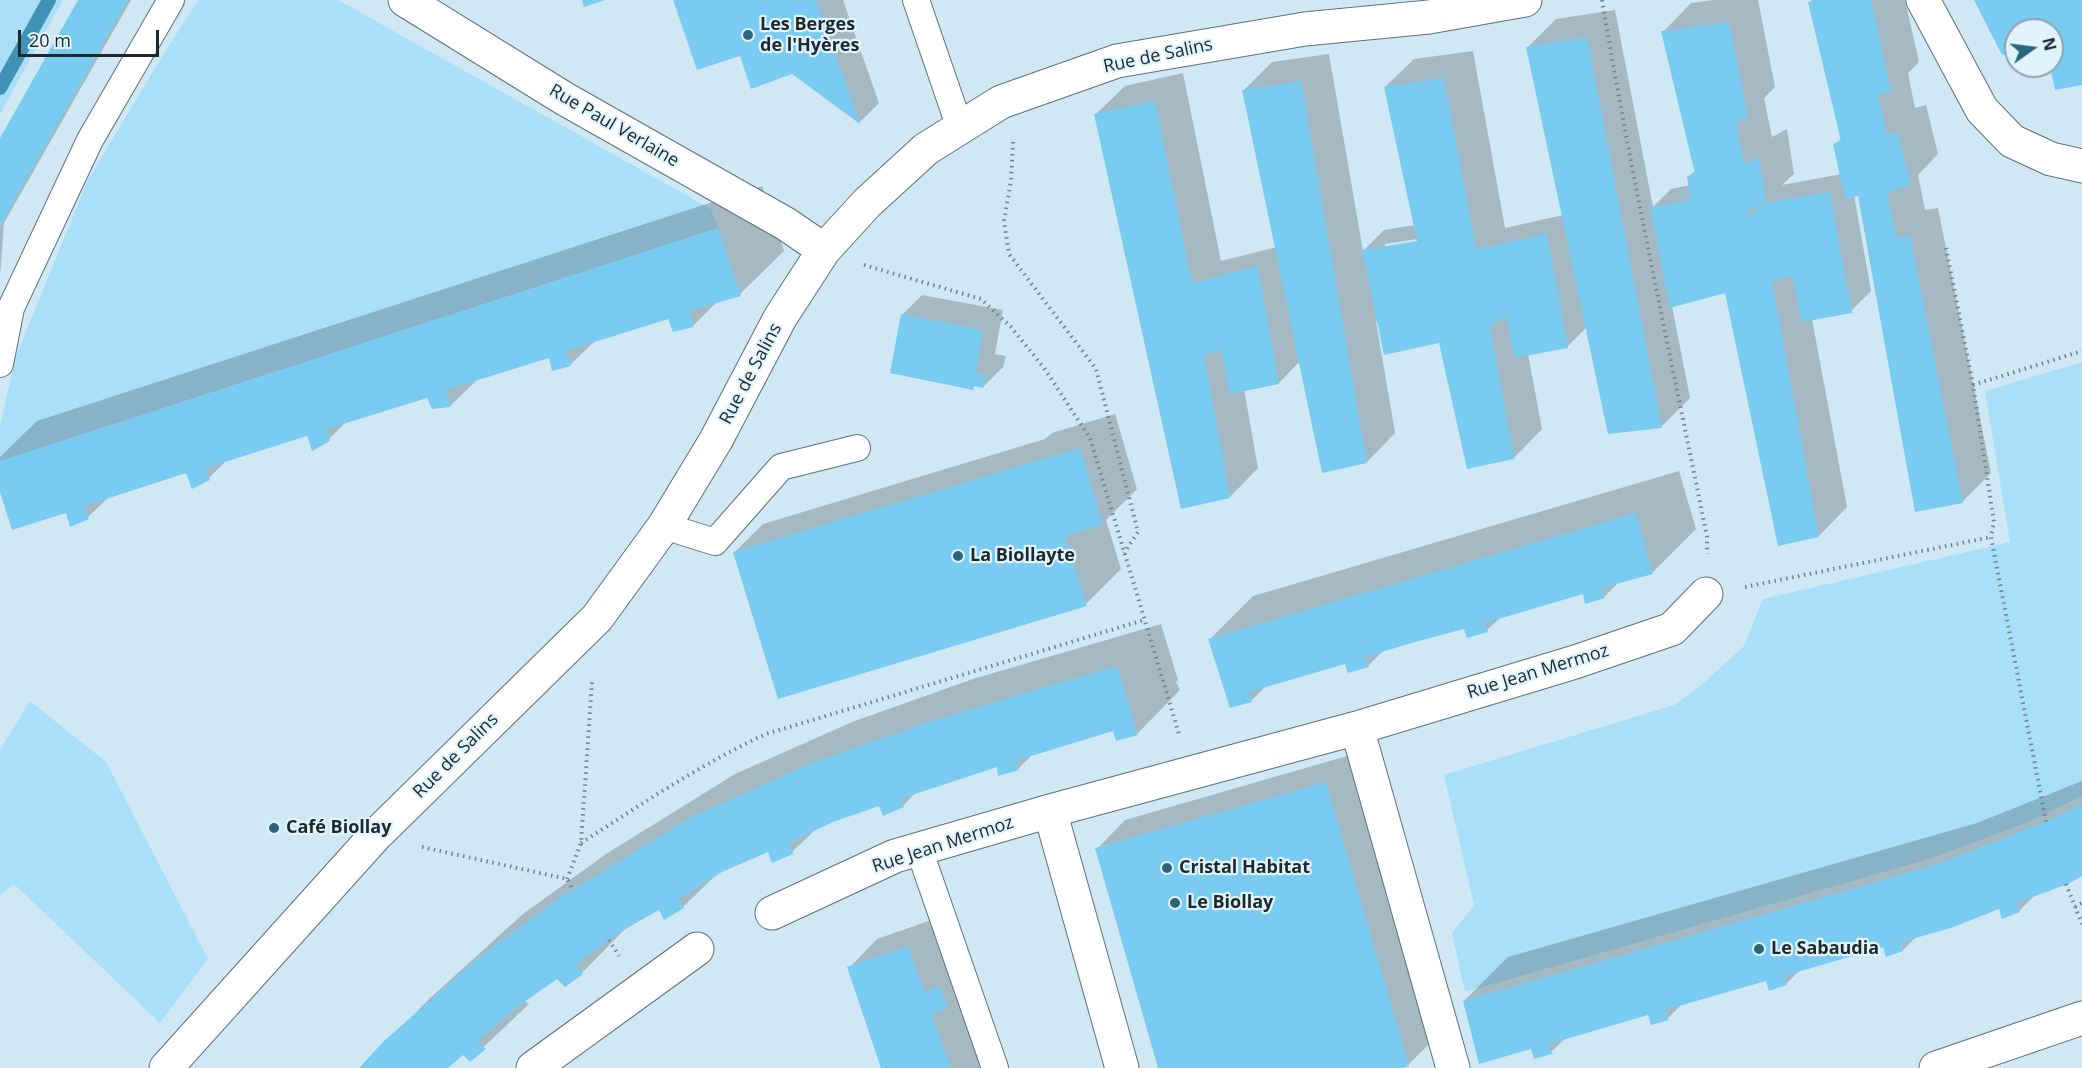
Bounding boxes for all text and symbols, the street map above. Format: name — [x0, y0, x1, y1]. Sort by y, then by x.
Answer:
place label: Les Berges de l'Hyères — [760, 14, 859, 57]
scale bar — [21, 18, 162, 56]
north arrow — [2004, 18, 2064, 78]
text: 20 m — [29, 28, 71, 52]
marker: Les Berges de l'Hyères — [741, 28, 755, 42]
street label: Rue de Salins — [1101, 34, 1215, 78]
text: N — [2037, 35, 2062, 53]
street label: Rue Paul Verlaine — [545, 80, 683, 172]
street label: Rue de Salins — [715, 320, 787, 428]
place label: La Biollayte — [970, 545, 1075, 567]
marker: La Biollayte — [951, 549, 965, 563]
street label: Rue Jean Mermoz — [1464, 640, 1612, 704]
street label: Rue de Salins — [409, 709, 503, 803]
street label: Rue Jean Mermoz — [870, 812, 1016, 878]
place label: Café Biollay — [286, 817, 391, 839]
marker: Café Biollay — [267, 821, 281, 835]
place label: Cristal Habitat — [1179, 857, 1310, 879]
marker: Cristal Habitat — [1160, 861, 1174, 875]
place label: Le Biollay — [1187, 892, 1273, 914]
marker: Le Biollay — [1168, 896, 1182, 910]
place label: Le Sabaudia — [1771, 938, 1879, 960]
marker: Le Sabaudia — [1752, 942, 1766, 956]

